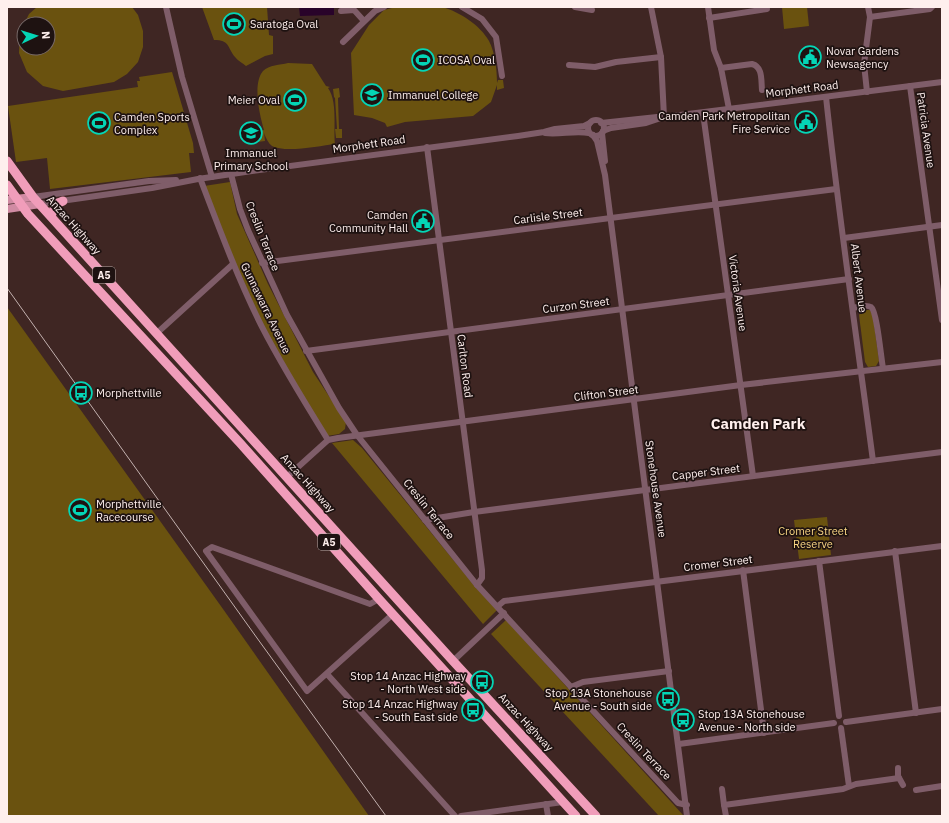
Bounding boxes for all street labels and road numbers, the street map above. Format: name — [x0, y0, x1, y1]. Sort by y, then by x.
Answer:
street label: Morphett Road — [765, 78, 839, 100]
street label: Patricia Avenue — [914, 91, 938, 169]
street label: Morphett Road — [332, 132, 406, 156]
street label: Anzac Highway — [44, 193, 104, 258]
street label: Creslin Terrace — [243, 199, 283, 273]
street label: Carlisle Street — [513, 205, 584, 227]
street label: Albert Avenue — [848, 243, 870, 313]
street label: Victoria Avenue — [726, 254, 750, 332]
street label: Gunnawarra Avenue — [238, 260, 294, 356]
road number: A5 — [93, 267, 115, 283]
street label: Curzon Street — [542, 294, 610, 316]
street label: Carlton Road — [454, 333, 476, 399]
street label: Clifton Street — [573, 382, 639, 404]
street label: Stonehouse Avenue — [642, 439, 670, 539]
street label: Anzac Highway — [278, 451, 338, 516]
street label: Capper Street — [671, 461, 741, 483]
street label: Creslin Terrace — [400, 476, 458, 542]
road number: A5 — [318, 534, 340, 550]
street label: Cromer Street — [683, 552, 753, 574]
street label: Anzac Highway — [495, 690, 557, 754]
street label: Creslin Terrace — [614, 719, 674, 783]

